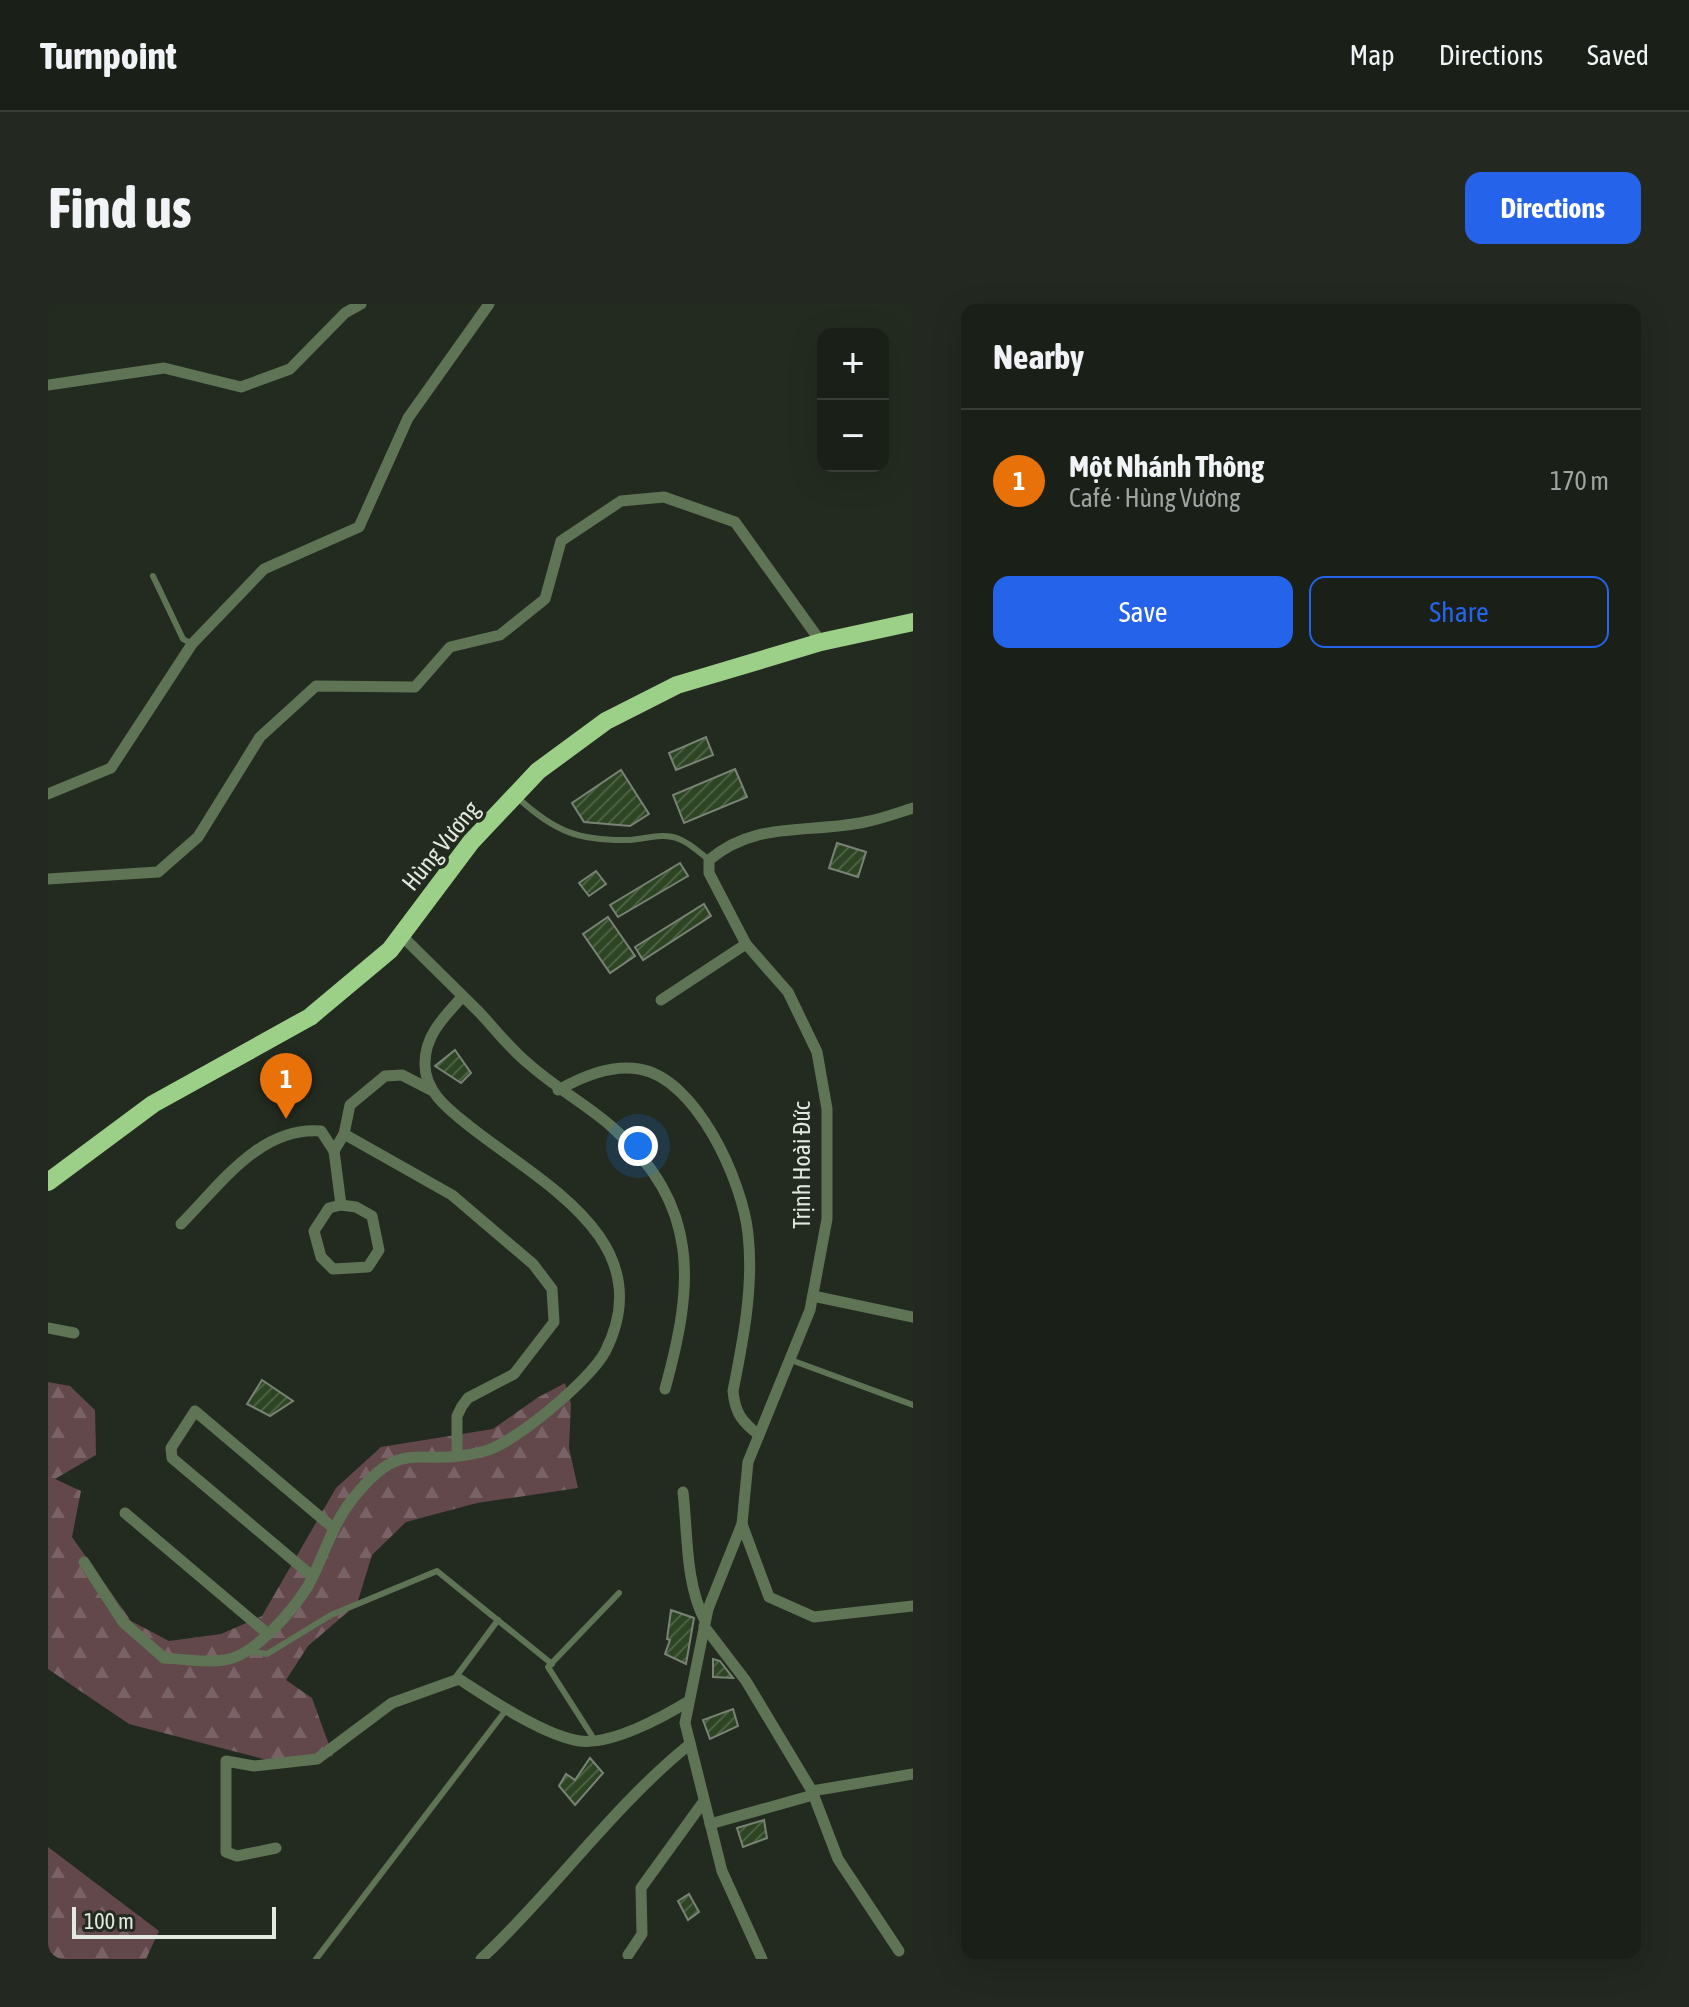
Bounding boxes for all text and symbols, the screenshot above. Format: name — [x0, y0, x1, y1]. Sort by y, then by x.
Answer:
text: Turnpoint — [40, 34, 177, 77]
text: Map — [1350, 39, 1395, 71]
text: Directions — [1439, 39, 1543, 71]
text: Saved — [1587, 39, 1649, 71]
button: Directions — [1465, 172, 1641, 244]
text: Find us — [48, 176, 192, 240]
map controls — [817, 328, 889, 472]
button: + — [817, 328, 889, 400]
text: Nearby — [993, 337, 1084, 376]
button: − — [817, 400, 889, 472]
text: Một Nhánh Thông — [1069, 449, 1264, 483]
text: 1 — [1013, 466, 1025, 496]
text: 170 m — [1550, 466, 1609, 496]
text: Café · Hùng Vương — [1069, 483, 1240, 513]
button: Save — [993, 576, 1293, 648]
button: Share — [1309, 576, 1609, 648]
street label: Hùng Vương — [396, 795, 485, 896]
pin: 1 — [260, 1053, 312, 1119]
street label: Trịnh Hoài Đức — [788, 1101, 815, 1229]
your location — [618, 1126, 658, 1166]
scale bar — [72, 1903, 276, 1939]
text: 100 m — [84, 1908, 134, 1934]

